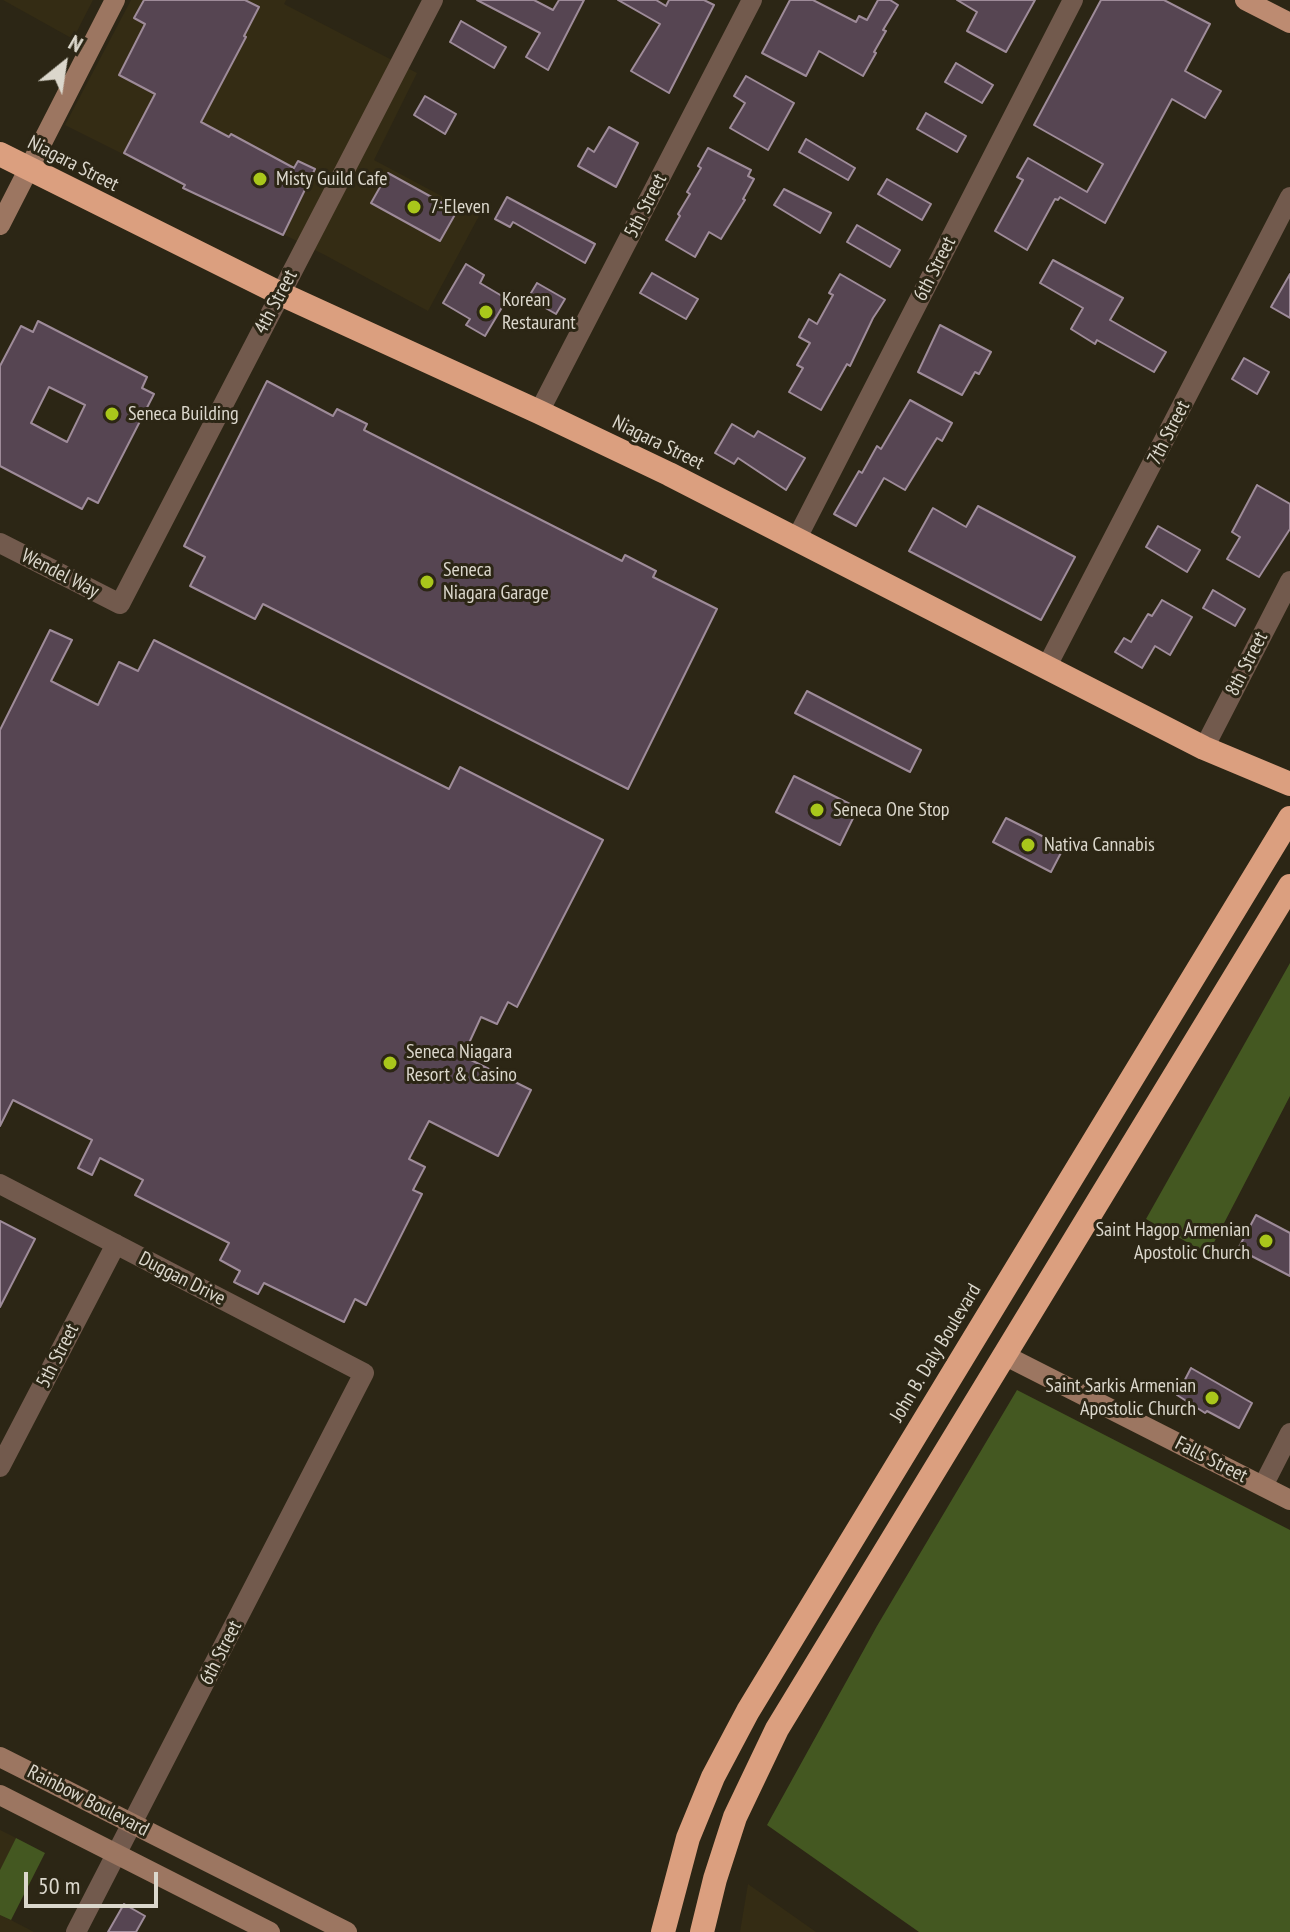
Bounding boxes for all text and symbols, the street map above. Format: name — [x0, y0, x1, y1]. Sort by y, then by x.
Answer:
north arrow — [24, 24, 104, 104]
text: N — [64, 28, 88, 58]
street label: Niagara Street — [24, 131, 122, 197]
place label: Misty Guild Cafe — [276, 167, 388, 191]
marker: Misty Guild Cafe — [251, 170, 269, 188]
street label: 5th Street — [620, 170, 672, 242]
place label: 7-Eleven — [430, 195, 490, 219]
marker: 7-Eleven — [405, 198, 423, 216]
street label: 6th Street — [909, 233, 961, 305]
street label: 4th Street — [249, 266, 303, 338]
place label: Korean Restaurant — [502, 288, 576, 335]
marker: Korean Restaurant — [477, 303, 495, 321]
street label: 7th Street — [1143, 397, 1195, 469]
place label: Seneca Building — [128, 402, 239, 426]
marker: Seneca Building — [103, 405, 121, 423]
street label: Niagara Street — [608, 411, 708, 475]
street label: Wendel Way — [17, 544, 103, 604]
place label: Seneca Niagara Garage — [443, 558, 549, 605]
marker: Seneca Niagara Garage — [418, 573, 436, 591]
street label: 8th Street — [1221, 628, 1273, 700]
place label: Seneca One Stop — [833, 798, 950, 822]
marker: Seneca One Stop — [808, 801, 826, 819]
place label: Nativa Cannabis — [1044, 833, 1155, 857]
marker: Nativa Cannabis — [1019, 836, 1037, 854]
place label: Seneca Niagara Resort & Casino — [406, 1040, 517, 1087]
marker: Seneca Niagara Resort & Casino — [381, 1054, 399, 1072]
place label: Saint Hagop Armenian Apostolic Church — [1096, 1218, 1250, 1265]
marker: Saint Hagop Armenian Apostolic Church — [1257, 1232, 1275, 1250]
street label: Duggan Drive — [135, 1247, 229, 1311]
street label: John B. Daly Boulevard — [885, 1280, 987, 1426]
street label: 5th Street — [32, 1320, 84, 1392]
place label: Saint Sarkis Armenian Apostolic Church — [1045, 1374, 1196, 1421]
marker: Saint Sarkis Armenian Apostolic Church — [1203, 1389, 1221, 1407]
street label: Falls Street — [1171, 1432, 1251, 1488]
street label: 6th Street — [195, 1617, 247, 1689]
street label: Rainbow Boulevard — [23, 1760, 153, 1842]
scale bar — [28, 1856, 162, 1906]
text: 50 m — [38, 1870, 80, 1901]

